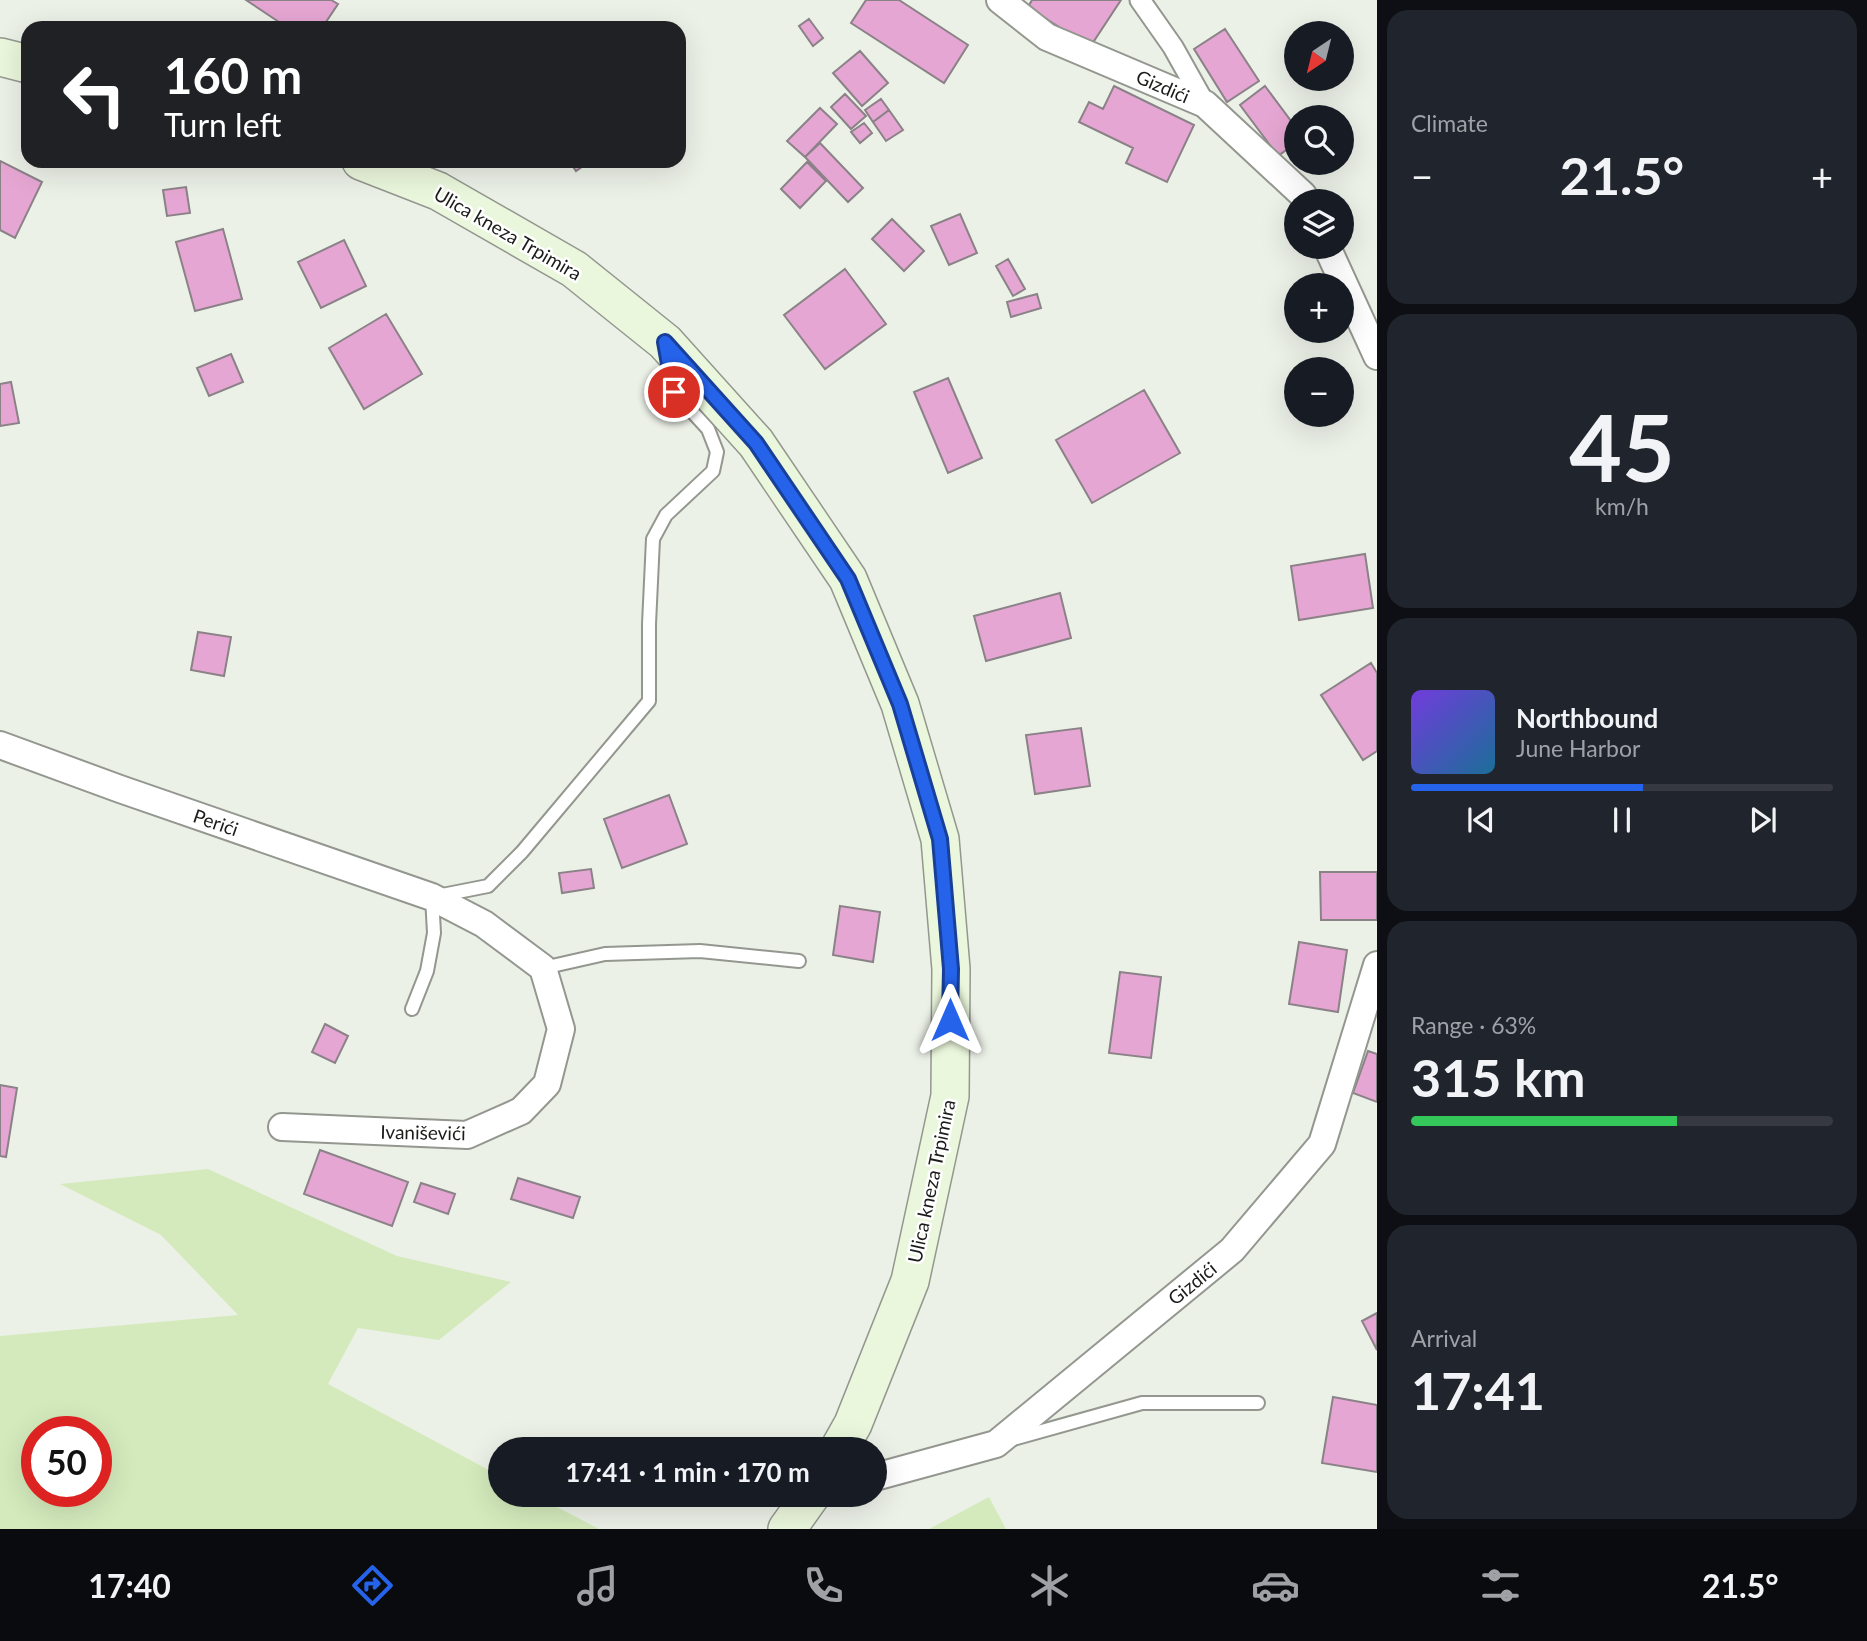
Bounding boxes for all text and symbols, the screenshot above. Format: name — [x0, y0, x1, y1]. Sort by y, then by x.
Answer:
north arrow — [1284, 21, 1354, 91]
map controls — [1284, 21, 1354, 427]
text: 160 m — [164, 46, 302, 104]
icon: left — [49, 49, 140, 140]
street label: Gizdići — [1133, 65, 1193, 107]
text: Turn left — [164, 105, 281, 144]
button: search — [1284, 105, 1354, 175]
text: Climate — [1411, 109, 1488, 137]
text: 21.5° — [1560, 144, 1684, 206]
text: − — [1411, 153, 1433, 199]
text: + — [1811, 153, 1833, 199]
street label: Ulica kneza Trpimira — [430, 181, 586, 285]
button: layers — [1284, 189, 1354, 259]
button: + — [1284, 273, 1354, 343]
button: − — [1284, 357, 1354, 427]
pin — [644, 362, 704, 422]
icon: arrive — [655, 373, 693, 411]
text: 45 — [1569, 392, 1675, 501]
text: km/h — [1595, 492, 1649, 520]
text: Northbound — [1516, 702, 1658, 734]
text: June Harbor — [1516, 734, 1640, 762]
icon: previous — [1462, 801, 1500, 839]
icon: pause — [1603, 801, 1641, 839]
icon: next — [1744, 801, 1782, 839]
street label: Perići — [190, 804, 242, 840]
position arrow — [913, 983, 987, 1057]
text: Range · 63% — [1411, 1011, 1536, 1039]
text: 315 km — [1411, 1046, 1585, 1108]
street label: Ulica kneza Trpimira — [902, 1097, 960, 1265]
street label: Ivaniševići — [380, 1120, 466, 1144]
street label: Gizdići — [1163, 1257, 1221, 1309]
text: Arrival — [1411, 1324, 1477, 1352]
text: 17:41 — [1411, 1359, 1545, 1421]
speed limit sign: 50 — [21, 1416, 112, 1507]
text: 17:41 · 1 min · 170 m — [565, 1456, 810, 1488]
icon: directions — [348, 1561, 397, 1610]
icon: music — [573, 1561, 622, 1610]
icon: phone — [799, 1561, 848, 1610]
icon: climate — [1025, 1561, 1074, 1610]
icon: car — [1251, 1561, 1300, 1610]
icon: filters — [1476, 1561, 1525, 1610]
text: 17:40 — [88, 1566, 171, 1605]
text: 21.5° — [1702, 1566, 1779, 1605]

